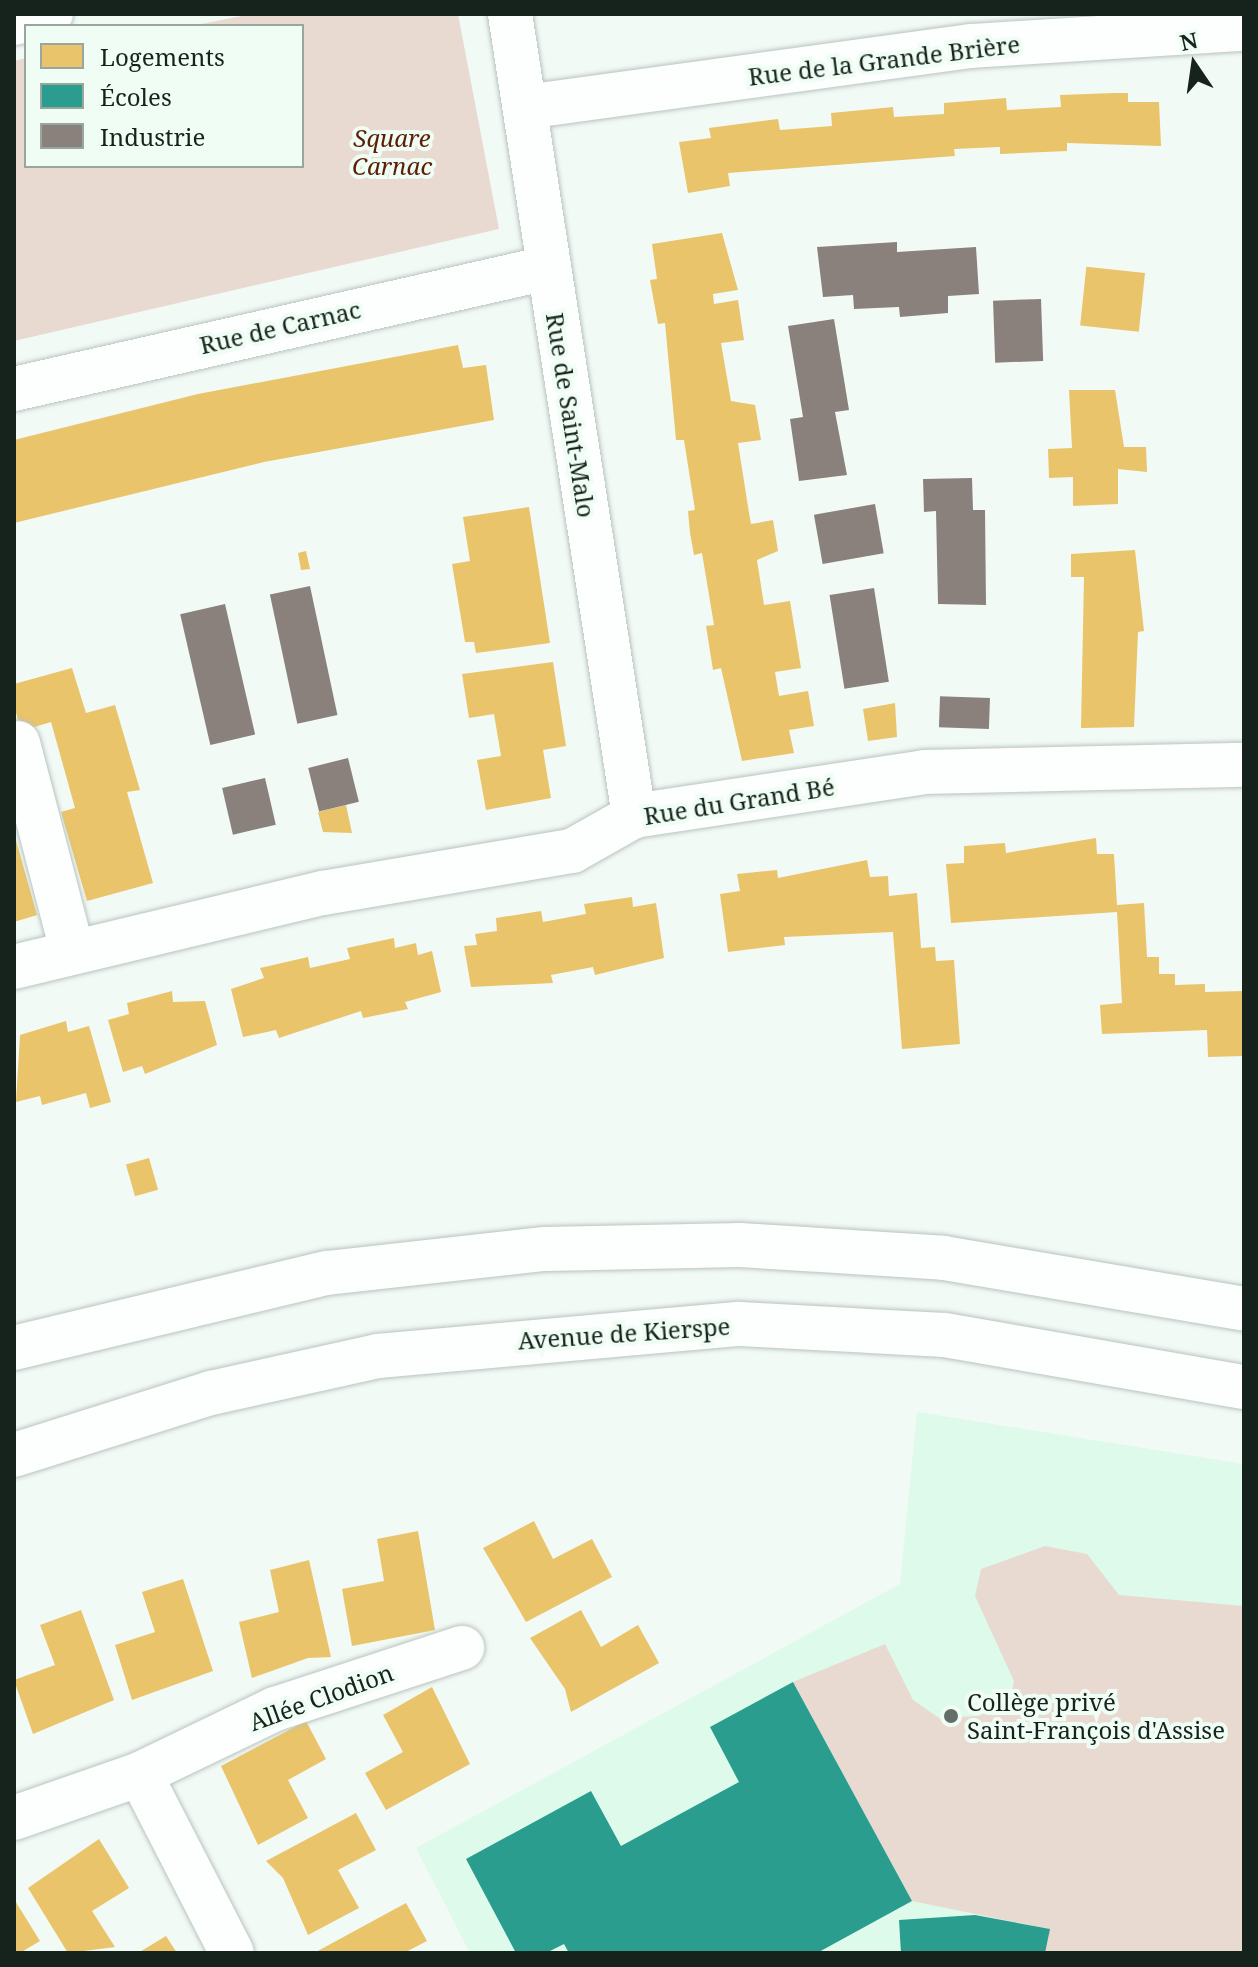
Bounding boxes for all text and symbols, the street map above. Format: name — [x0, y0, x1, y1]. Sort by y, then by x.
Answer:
legend — [24, 24, 304, 168]
north arrow — [1154, 24, 1234, 104]
text: N — [1177, 24, 1200, 57]
street label: Rue de la Grande Brière — [747, 29, 1021, 91]
text: Logements — [100, 40, 225, 73]
text: Écoles — [100, 80, 172, 113]
text: Industrie — [100, 120, 205, 153]
park label: Square Carnac — [352, 124, 432, 180]
street label: Rue de Carnac — [197, 294, 363, 360]
street label: Rue de Saint-Malo — [541, 311, 601, 519]
street label: Rue du Grand Bé — [642, 772, 836, 830]
street label: Avenue de Kierspe — [517, 1311, 731, 1355]
street label: Allée Clodion — [245, 1658, 397, 1736]
place label: Collège privé Saint-François d'Assise — [967, 1688, 1225, 1744]
marker: Collège privé Saint-François d'Assise — [942, 1707, 960, 1725]

